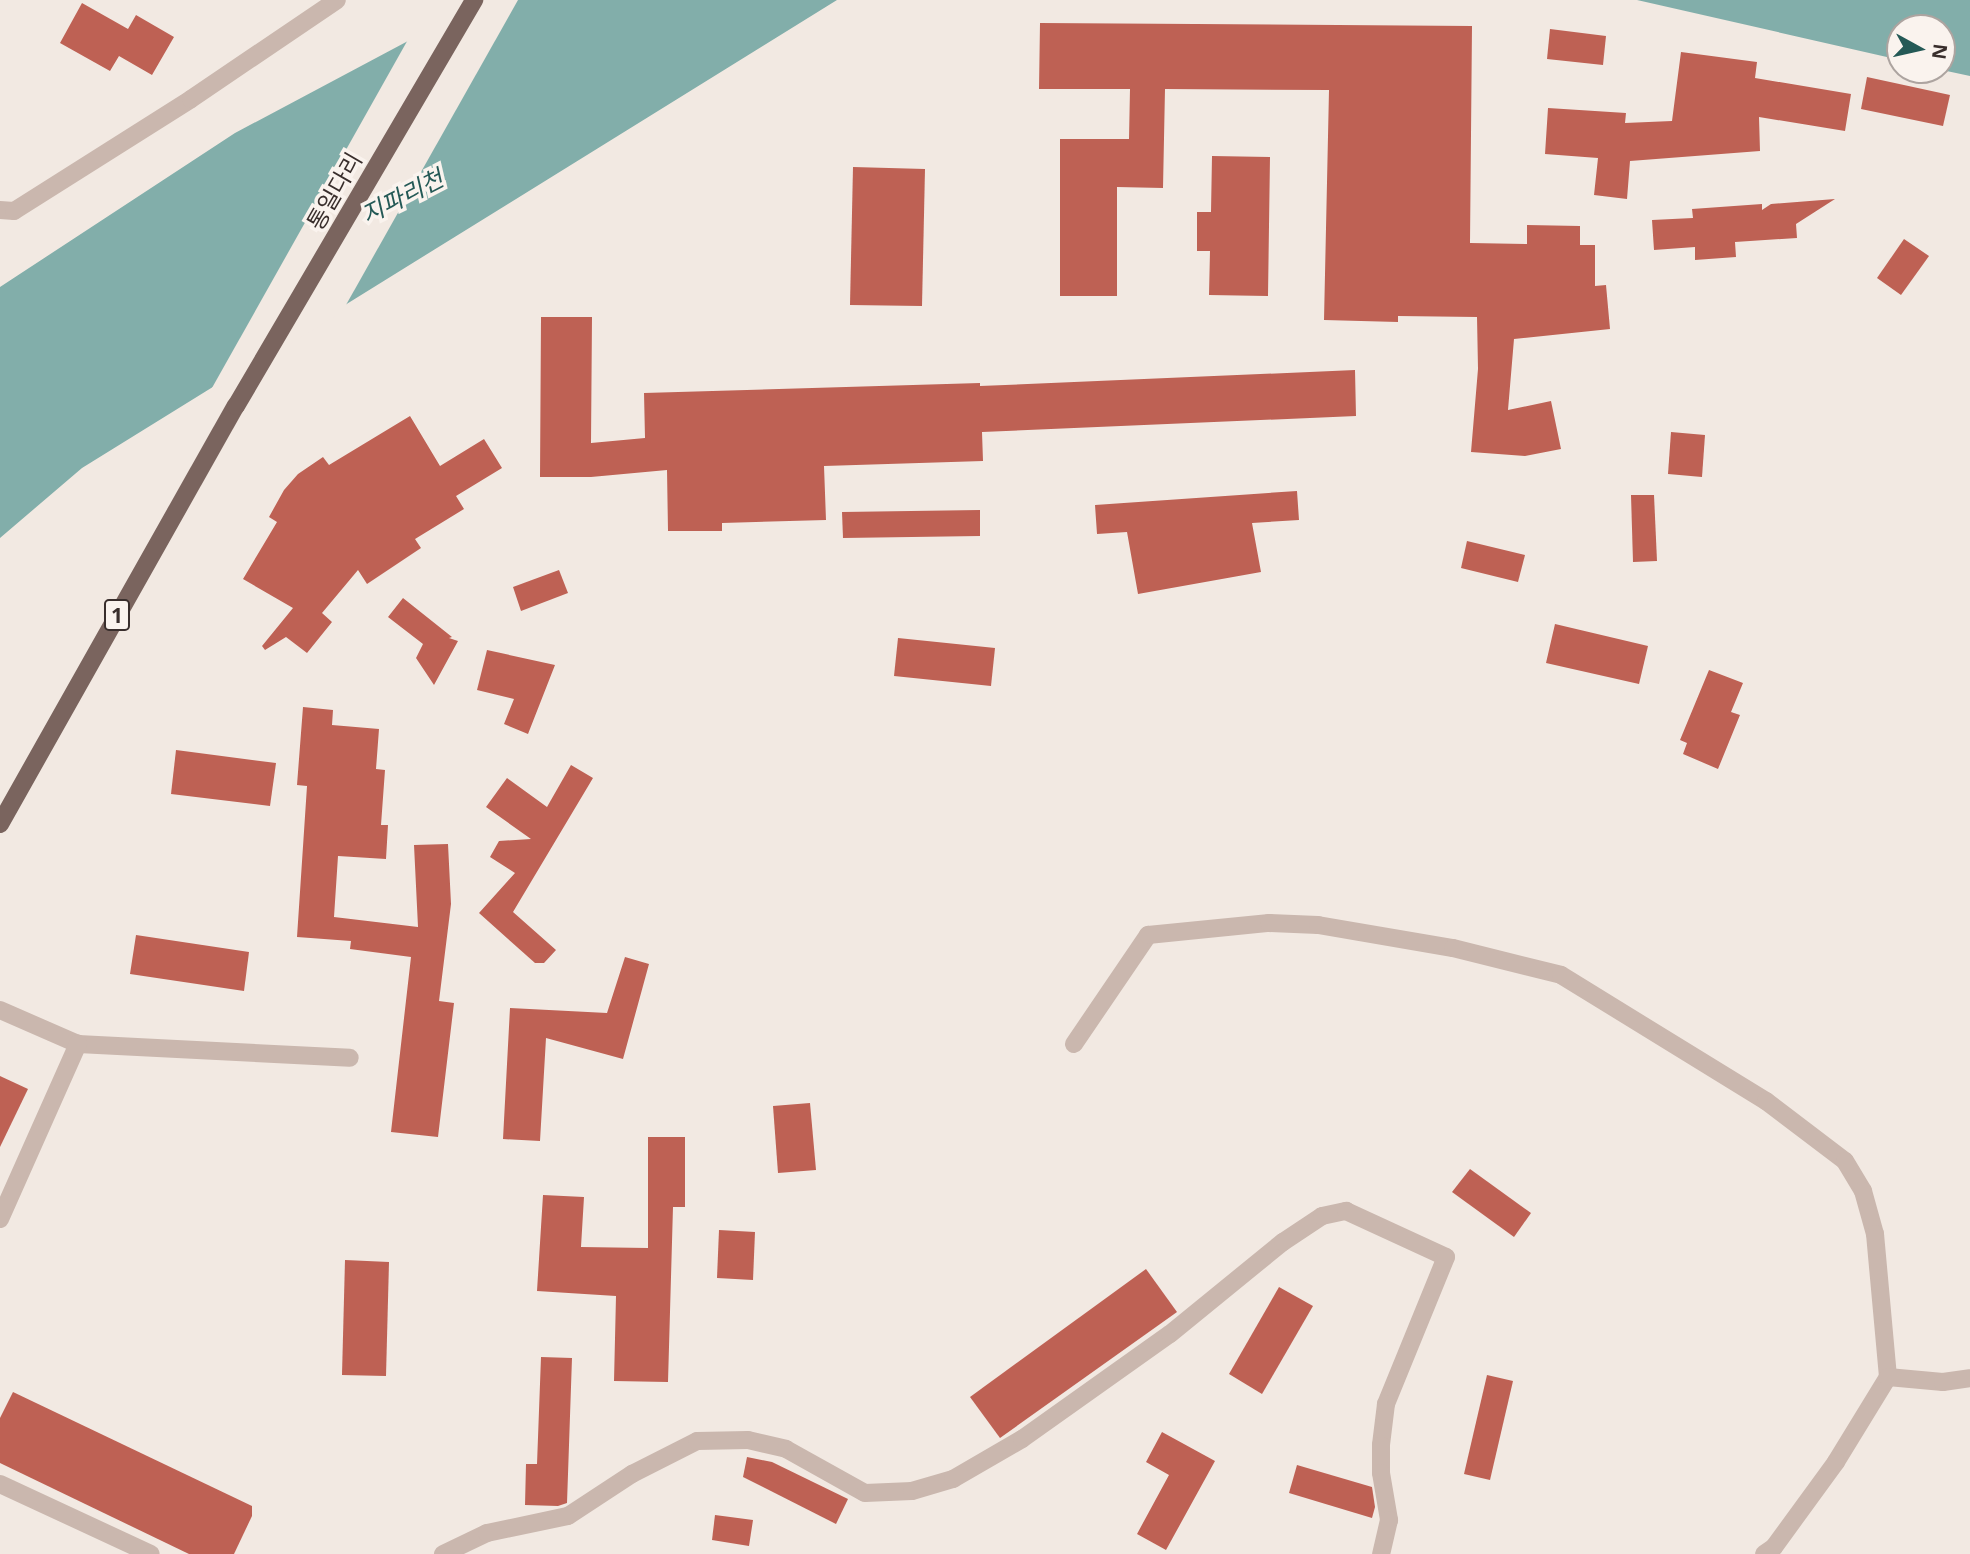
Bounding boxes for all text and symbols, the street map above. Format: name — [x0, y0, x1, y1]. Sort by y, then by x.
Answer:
north arrow — [1886, 14, 1956, 84]
text: N — [1926, 42, 1954, 61]
street label: 통일다리 — [301, 147, 367, 235]
water label: 지파리천 — [356, 163, 448, 229]
road number: 1 — [103, 598, 131, 632]

